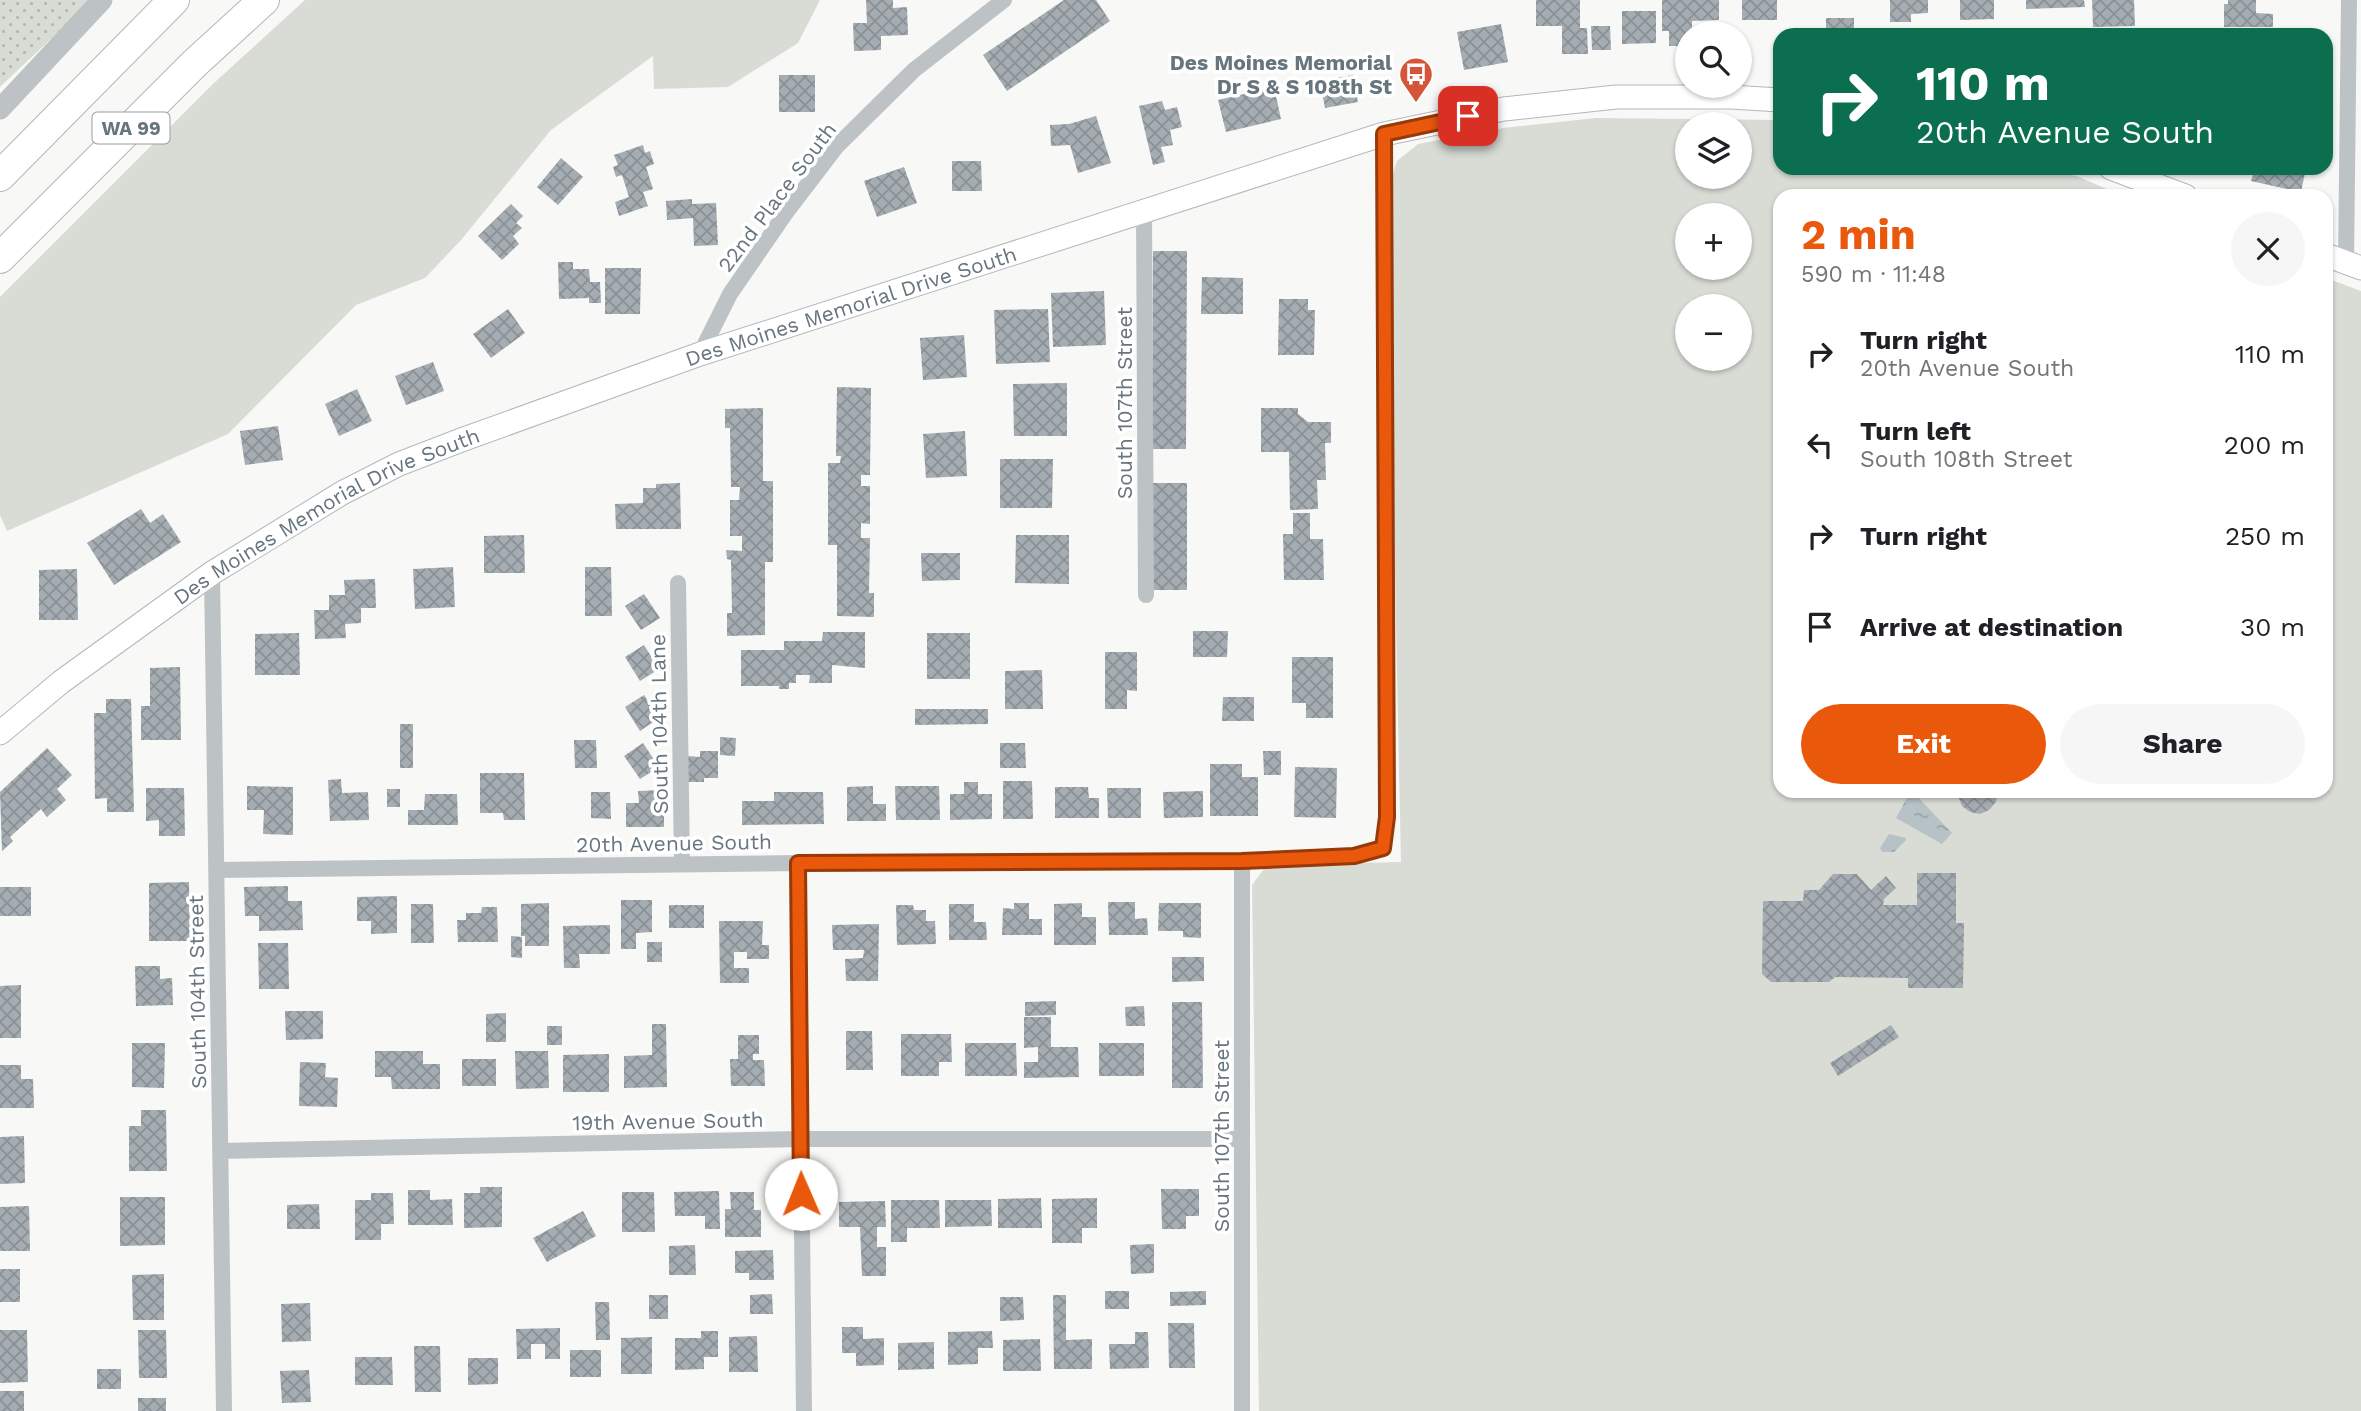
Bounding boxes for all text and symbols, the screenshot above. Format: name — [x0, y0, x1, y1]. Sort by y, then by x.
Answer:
map controls — [1675, 21, 1752, 371]
button: search — [1675, 21, 1752, 98]
place label: Des Moines Memorial Dr S & S 108th St — [1170, 50, 1392, 99]
text: 110 m — [1916, 54, 2050, 112]
bus stop icon: Des Moines Memorial Dr S & S 108th St — [1397, 55, 1435, 104]
icon: right — [1801, 56, 1892, 147]
pin — [1438, 86, 1498, 146]
icon: arrive — [1449, 97, 1487, 135]
road number: WA 99 — [92, 112, 170, 144]
button: layers — [1675, 112, 1752, 189]
text: 20th Avenue South — [1916, 113, 2214, 151]
street label: 22nd Place South — [713, 117, 841, 277]
button: + — [1675, 203, 1752, 280]
text: 2 min — [1801, 210, 1916, 259]
button: close — [2231, 212, 2305, 286]
street label: Des Moines Memorial Drive South — [682, 241, 1019, 371]
text: 590 m · 11:48 — [1801, 261, 1946, 288]
button: − — [1675, 294, 1752, 371]
street label: South 107th Street — [1112, 307, 1137, 499]
text: Turn right — [1860, 325, 1987, 355]
icon: right — [1801, 335, 1839, 373]
text: 110 m — [2235, 339, 2305, 369]
text: 20th Avenue South — [1860, 355, 2074, 382]
text: Turn left — [1860, 416, 1971, 446]
street label: Des Moines Memorial Drive South — [168, 422, 483, 610]
icon: left — [1801, 426, 1839, 464]
text: 200 m — [2224, 430, 2305, 460]
text: South 108th Street — [1860, 446, 2072, 473]
icon: right — [1801, 517, 1839, 555]
text: Turn right — [1860, 521, 1987, 551]
text: 250 m — [2225, 521, 2305, 551]
icon: arrive — [1801, 608, 1839, 646]
text: Arrive at destination — [1860, 612, 2123, 642]
text: 30 m — [2240, 612, 2305, 642]
street label: South 104th Lane — [645, 634, 673, 814]
button: Exit — [1801, 704, 2046, 784]
button: Share — [2060, 704, 2305, 784]
street label: 20th Avenue South — [576, 829, 772, 857]
street label: South 104th Street — [183, 895, 211, 1089]
street label: South 107th Street — [1209, 1040, 1234, 1232]
street label: 19th Avenue South — [572, 1107, 764, 1135]
position arrow — [764, 1157, 838, 1231]

